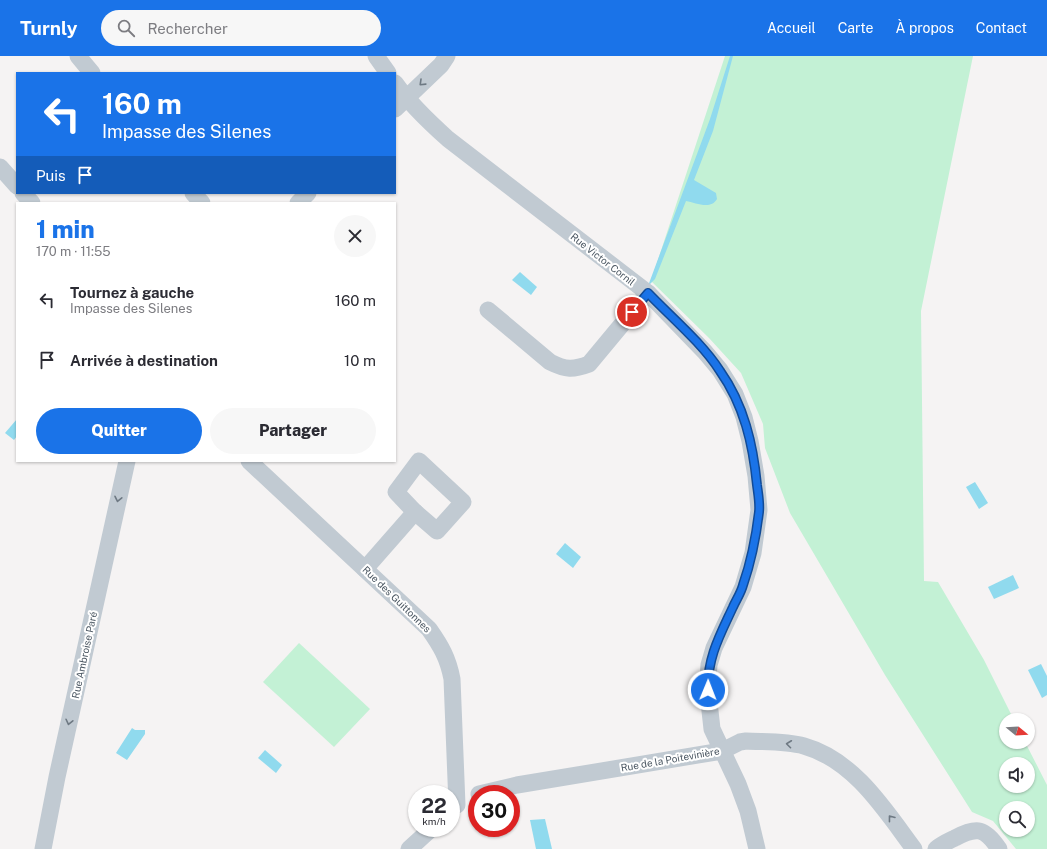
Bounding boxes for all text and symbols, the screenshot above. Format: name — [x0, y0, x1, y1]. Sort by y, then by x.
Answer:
search box — [101, 10, 381, 46]
text: Turnly — [20, 17, 77, 39]
icon: search — [115, 17, 137, 39]
text: Rechercher — [147, 20, 228, 37]
text: Accueil — [767, 20, 816, 36]
text: Carte — [838, 20, 874, 36]
text: À propos — [896, 20, 954, 36]
text: Contact — [976, 20, 1027, 36]
one-way arrow — [419, 78, 427, 86]
text: 160 m — [102, 87, 182, 120]
icon: left — [36, 88, 88, 140]
text: Impasse des Silenes — [102, 121, 271, 142]
icon: arrive — [74, 164, 96, 186]
text: Puis — [36, 167, 66, 184]
text: 1 min — [36, 215, 95, 243]
button: close — [334, 215, 376, 257]
street label: Rue Victor Cornil — [568, 230, 638, 288]
text: 170 m · 11:55 — [36, 244, 111, 259]
text: Tournez à gauche — [70, 284, 194, 301]
icon: left — [36, 289, 58, 311]
text: 160 m — [335, 292, 376, 309]
pin — [615, 295, 649, 329]
text: Impasse des Silenes — [70, 301, 192, 316]
icon: arrive — [621, 301, 643, 323]
icon: arrive — [36, 349, 58, 371]
text: Arrivée à destination — [70, 352, 218, 369]
text: 10 m — [344, 352, 376, 369]
button: Quitter — [36, 408, 202, 454]
button: Partager — [210, 408, 376, 454]
one-way arrow — [115, 496, 123, 502]
street label: Rue des Guittonnes — [360, 563, 434, 635]
street label: Rue Ambroise Paré — [69, 610, 99, 700]
position arrow — [687, 669, 729, 711]
north arrow — [999, 713, 1035, 749]
map controls — [999, 713, 1035, 837]
one-way arrow — [66, 719, 74, 725]
one-way arrow — [786, 740, 792, 749]
street label: Rue de la Poitevinière — [620, 744, 721, 774]
button: sound — [999, 757, 1035, 793]
speed limit sign: 30 — [468, 785, 520, 837]
text: 22 — [421, 794, 447, 818]
button: search — [999, 801, 1035, 837]
text: km/h — [422, 815, 446, 827]
one-way arrow — [889, 815, 896, 822]

